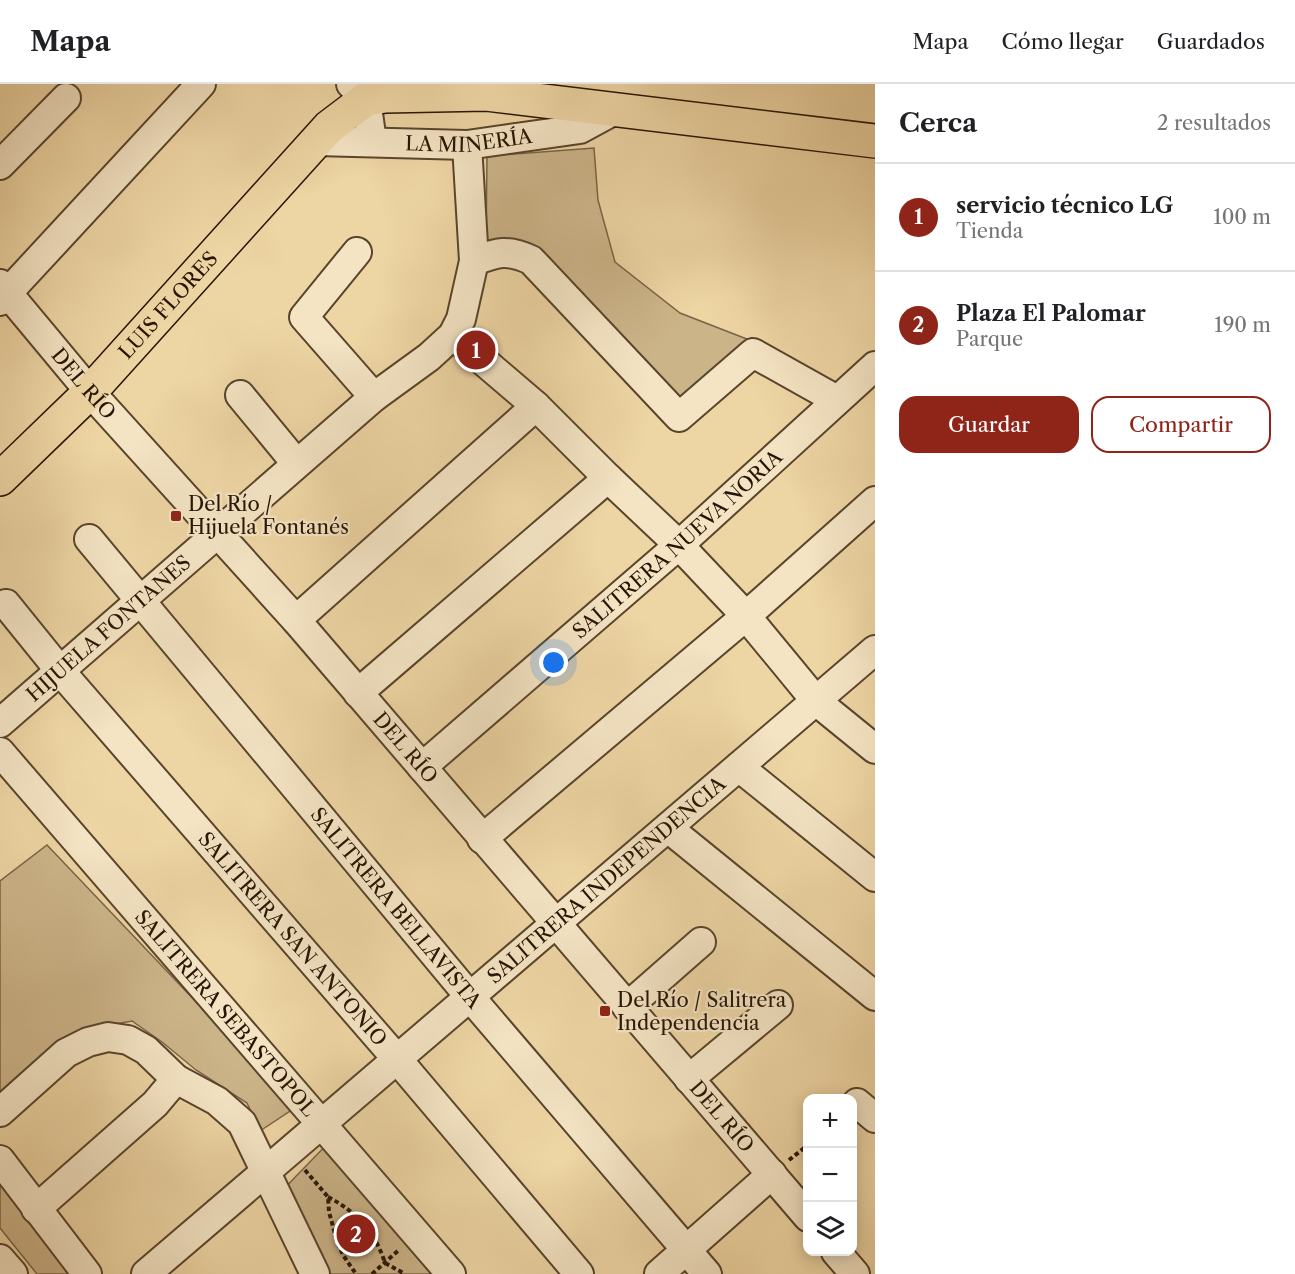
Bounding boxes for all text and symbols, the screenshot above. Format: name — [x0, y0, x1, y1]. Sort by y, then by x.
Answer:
text: Mapa — [30, 24, 111, 58]
text: Mapa — [912, 29, 969, 54]
text: Cómo llegar — [1002, 29, 1124, 54]
text: Guardados — [1157, 29, 1265, 54]
text: Cerca — [899, 107, 977, 139]
text: 2 resultados — [1157, 111, 1271, 135]
street label: LA MINERÍA — [405, 124, 535, 157]
text: servicio técnico LG — [956, 192, 1173, 219]
text: 1 — [914, 205, 923, 229]
text: 100 m — [1213, 205, 1271, 229]
text: Tienda — [956, 219, 1023, 243]
street label: LUIS FLORES — [114, 247, 223, 364]
text: Plaza El Palomar — [956, 300, 1146, 327]
text: 2 — [913, 313, 924, 337]
text: 190 m — [1214, 313, 1271, 337]
text: Parque — [956, 327, 1023, 351]
pin: 1 — [456, 328, 496, 372]
street label: DEL RÍO — [46, 343, 121, 424]
button: Guardar — [899, 396, 1079, 453]
button: Compartir — [1091, 396, 1271, 453]
street label: SALITRERA NUEVA NORIA — [568, 444, 788, 643]
place label: Del Río / Hijuela Fontanés — [188, 492, 349, 539]
marker: Del Río / Hijuela Fontanés — [169, 509, 183, 523]
street label: HIJUELA FONTANES — [21, 550, 196, 707]
your location — [539, 648, 568, 677]
street label: DEL RÍO — [368, 707, 443, 788]
street label: SALITRERA INDEPENDENCIA — [482, 771, 731, 988]
street label: SALITRERA BELLAVISTA — [306, 803, 487, 1014]
street label: SALITRERA SAN ANTONIO — [193, 827, 392, 1051]
street label: SALITRERA SEBASTOPOL — [130, 905, 321, 1121]
place label: Del Río / Salitrera Independencia — [617, 988, 787, 1035]
marker: Del Río / Salitrera Independencia — [598, 1004, 612, 1018]
street label: DEL RÍO — [685, 1076, 759, 1157]
map controls — [803, 1094, 857, 1256]
button: + — [803, 1094, 857, 1148]
button: − — [803, 1148, 857, 1202]
button: layers — [803, 1202, 857, 1256]
pin: 2 — [336, 1212, 376, 1256]

